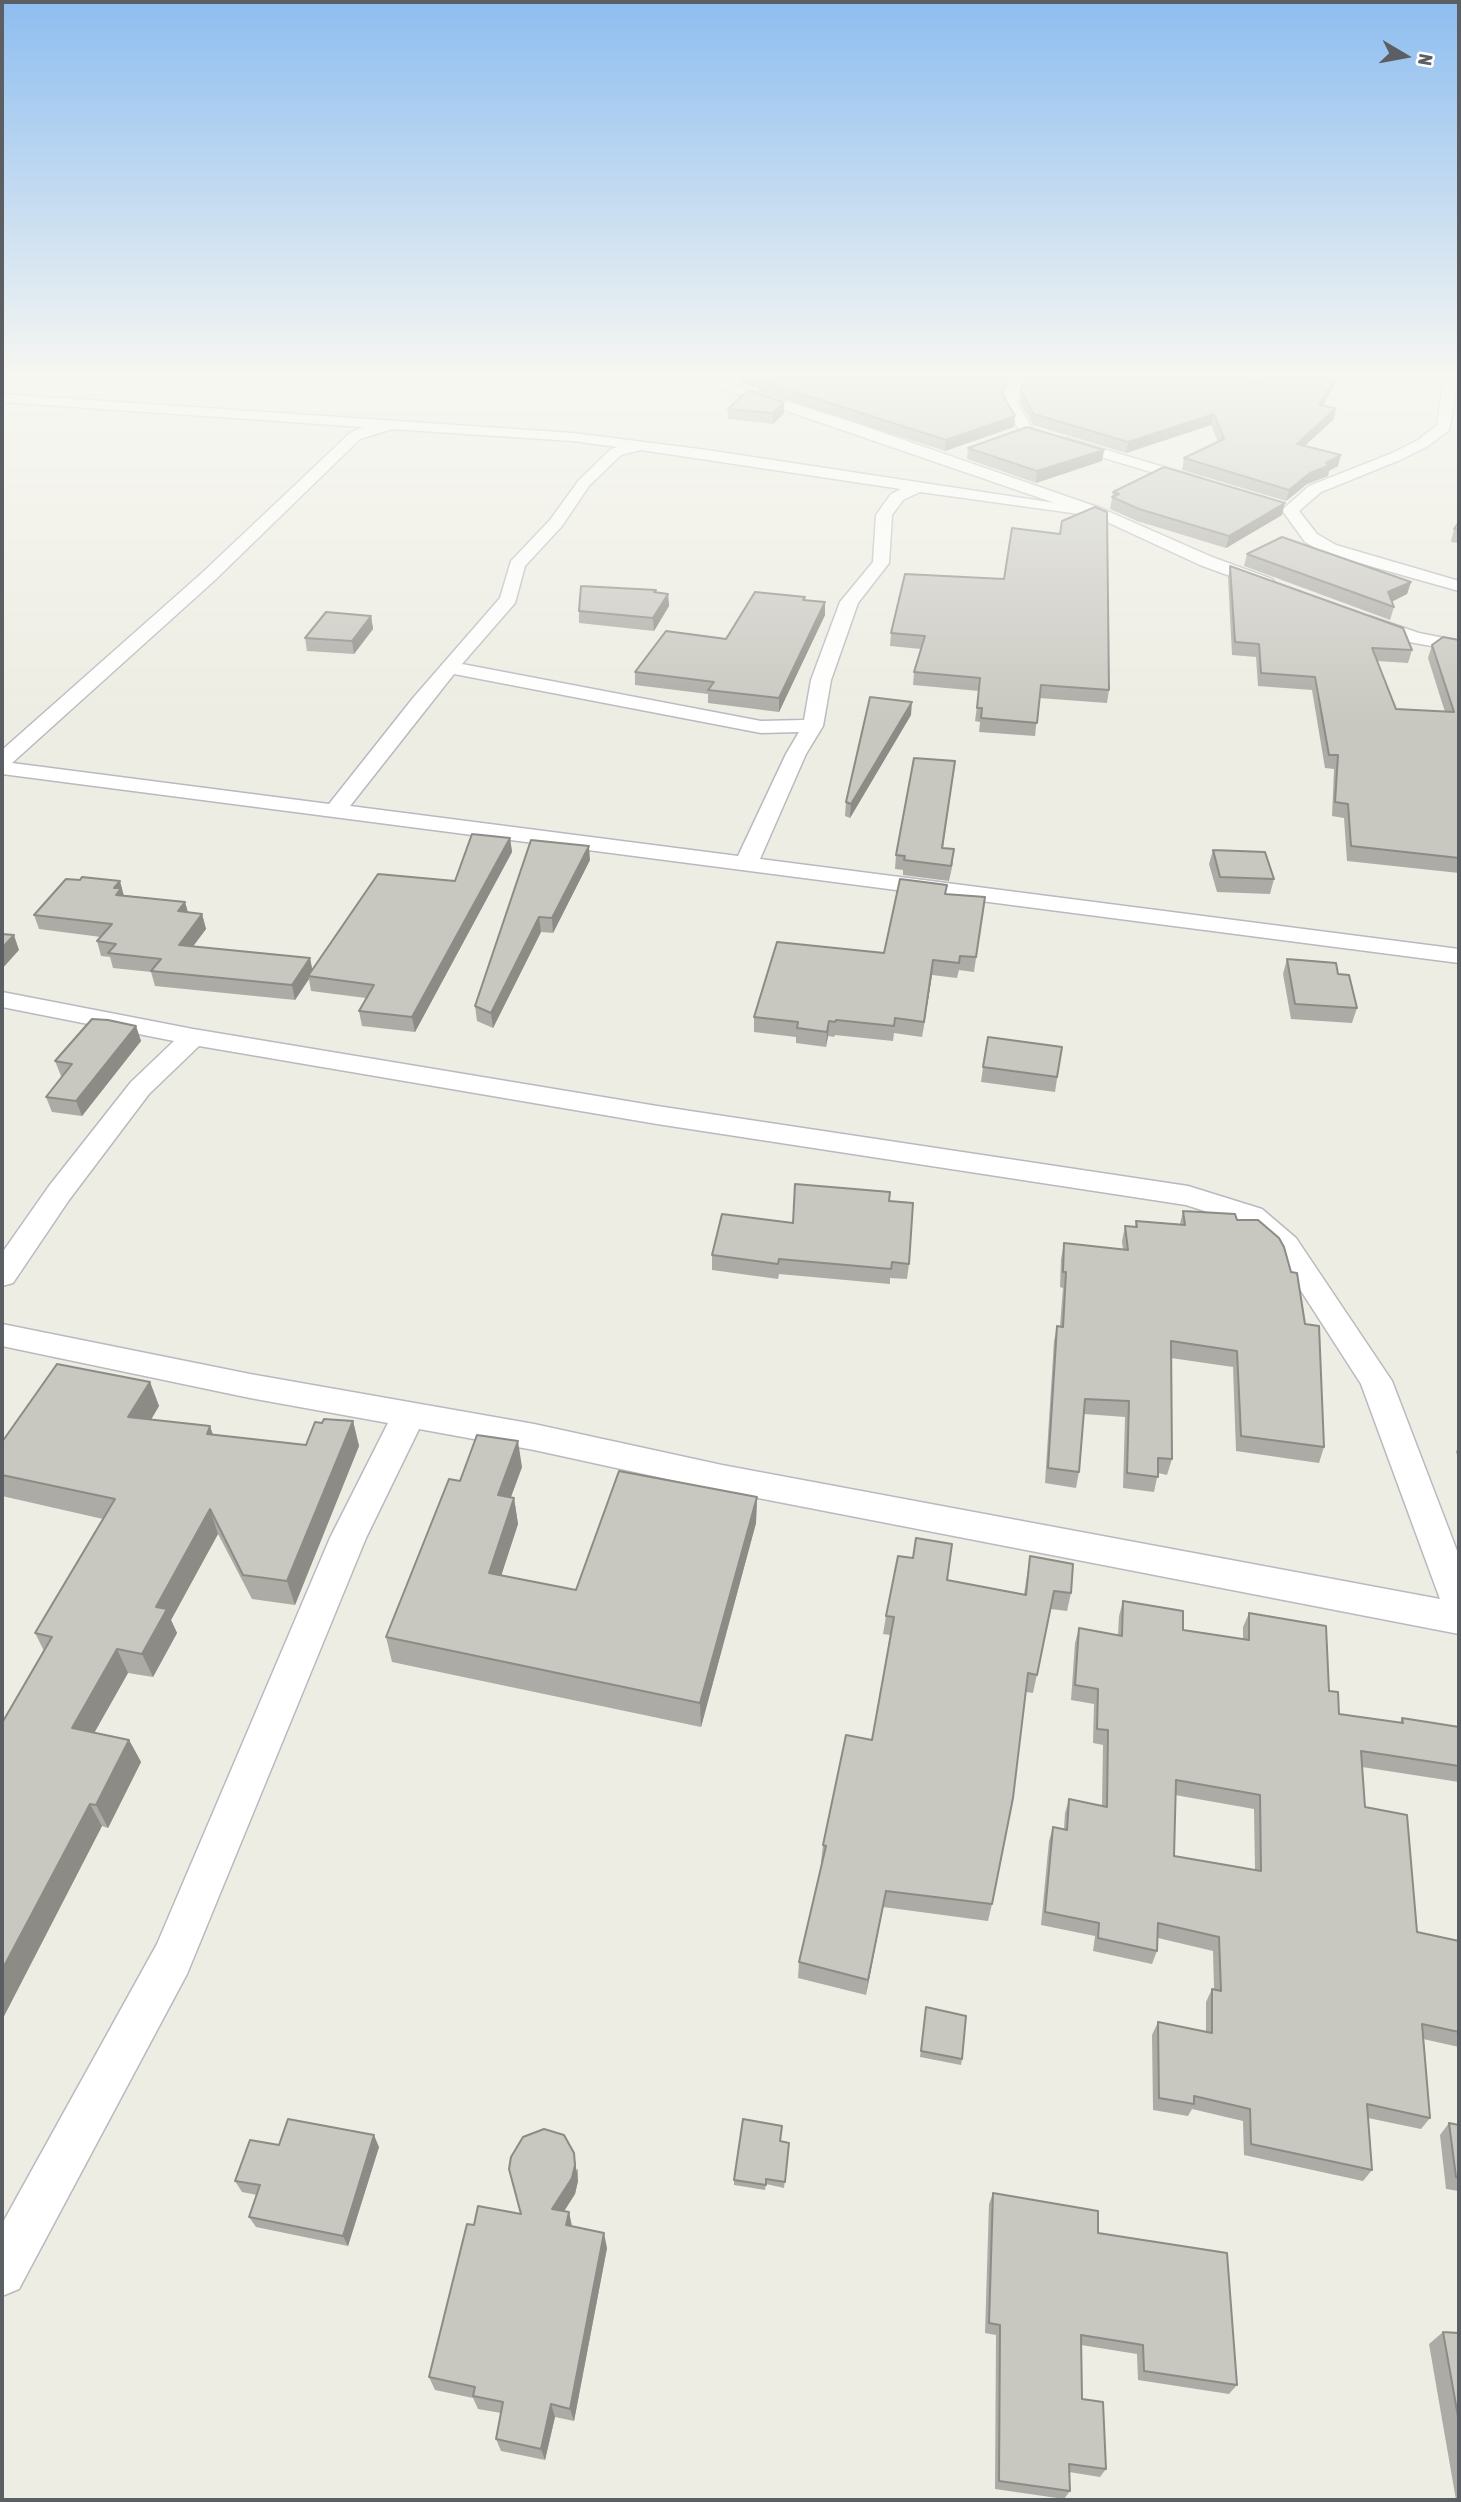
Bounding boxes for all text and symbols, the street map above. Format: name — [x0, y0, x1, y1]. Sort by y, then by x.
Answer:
north arrow — [1370, 21, 1440, 91]
text: N — [1414, 52, 1437, 67]

